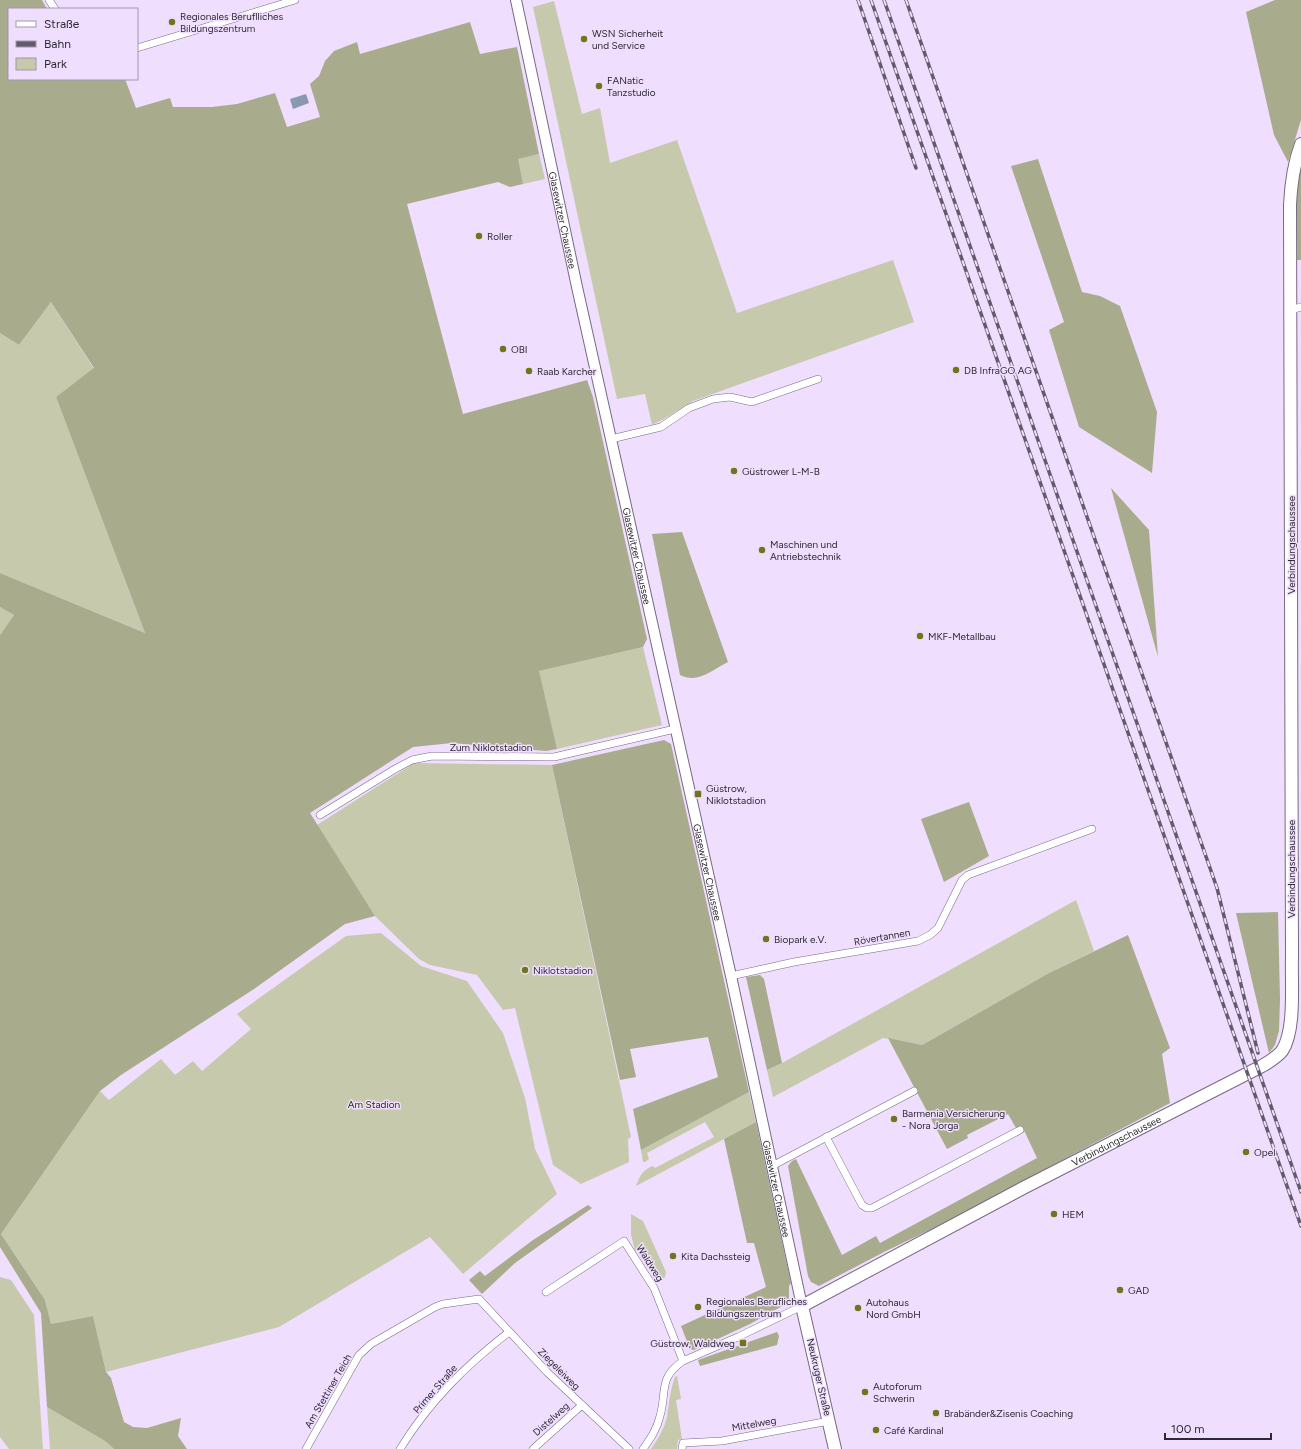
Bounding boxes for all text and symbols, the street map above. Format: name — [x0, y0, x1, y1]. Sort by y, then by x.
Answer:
legend — [8, 8, 138, 80]
place label: Regionales Beruflliches Bildungszentrum — [180, 10, 284, 35]
text: Straße — [44, 17, 80, 31]
marker: Regionales Beruflliches Bildungszentrum — [167, 17, 177, 27]
place label: WSN Sicherheit und Service — [592, 27, 664, 52]
marker: WSN Sicherheit und Service — [579, 34, 589, 44]
text: Bahn — [44, 37, 71, 51]
text: Park — [44, 57, 67, 71]
place label: FANatic Tanzstudio — [607, 74, 656, 99]
marker: FANatic Tanzstudio — [594, 81, 604, 91]
street label: Glasewitzer Chaussee — [546, 170, 580, 270]
place label: Roller — [487, 230, 513, 243]
marker: Roller — [474, 231, 484, 241]
place label: OBI — [511, 343, 528, 356]
marker: OBI — [498, 344, 508, 354]
place label: DB InfraGO AG — [964, 364, 1032, 377]
place label: Raab Karcher — [537, 365, 597, 378]
marker: DB InfraGO AG — [951, 365, 961, 375]
marker: Raab Karcher — [524, 366, 534, 376]
place label: Güstrower L-M-B — [742, 465, 820, 478]
marker: Güstrower L-M-B — [729, 466, 739, 476]
street label: Verbindungschaussee — [1285, 495, 1298, 594]
street label: Glasewitzer Chaussee — [620, 506, 654, 606]
place label: Maschinen und Antriebstechnik — [770, 538, 841, 563]
marker: Maschinen und Antriebstechnik — [757, 545, 767, 555]
place label: MKF-Metallbau — [928, 630, 996, 643]
marker: MKF-Metallbau — [915, 631, 925, 641]
street label: Zum Niklotstadion — [450, 741, 533, 754]
place label: Güstrow, Niklotstadion — [706, 782, 766, 807]
marker: Güstrow, Niklotstadion — [693, 789, 703, 799]
street label: Verbindungschaussee — [1285, 819, 1298, 918]
street label: Glasewitzer Chaussee — [691, 822, 725, 922]
street label: Rövertannen — [853, 926, 912, 948]
place label: Biopark e.V. — [774, 933, 827, 946]
marker: Biopark e.V. — [761, 934, 771, 944]
place label: Niklotstadion — [533, 964, 593, 977]
marker: Niklotstadion — [520, 965, 530, 975]
park label: Am Stadion — [348, 1098, 401, 1111]
place label: Barmenia Versicherung - Nora Jorga — [902, 1107, 1005, 1132]
street label: Verbindungschaussee — [1069, 1112, 1164, 1169]
marker: Barmenia Versicherung - Nora Jorga — [889, 1114, 899, 1124]
street label: Glasewitzer Chaussee — [760, 1139, 794, 1239]
place label: Opel — [1254, 1146, 1275, 1159]
marker: Opel — [1241, 1147, 1251, 1157]
place label: HEM — [1062, 1208, 1084, 1221]
marker: HEM — [1049, 1209, 1059, 1219]
street label: Waldweg — [634, 1242, 667, 1284]
place label: Kita Dachssteig — [681, 1250, 751, 1263]
marker: Kita Dachssteig — [668, 1251, 678, 1261]
place label: GAD — [1128, 1284, 1149, 1297]
marker: GAD — [1115, 1285, 1125, 1295]
place label: Regionales Berufliches Bildungszentrum — [706, 1295, 807, 1320]
place label: Autohaus Nord GmbH — [866, 1296, 921, 1321]
marker: Regionales Berufliches Bildungszentrum — [693, 1302, 703, 1312]
marker: Autohaus Nord GmbH — [853, 1303, 863, 1313]
place label: Güstrow, Waldweg — [650, 1337, 735, 1350]
street label: Neukruger Straße — [804, 1337, 834, 1418]
marker: Güstrow, Waldweg — [738, 1338, 748, 1348]
street label: Ziegeleiweg — [535, 1345, 583, 1393]
street label: Am Stettiner Teich — [301, 1351, 355, 1430]
street label: Primer Straße — [410, 1361, 460, 1416]
place label: Autoforum Schwerin — [873, 1380, 922, 1405]
marker: Autoforum Schwerin — [860, 1387, 870, 1397]
street label: Distelweg — [530, 1399, 572, 1439]
place label: Brabänder&Zisenis Coaching — [944, 1407, 1073, 1420]
marker: Brabänder&Zisenis Coaching — [931, 1408, 941, 1418]
street label: Mittelweg — [731, 1414, 777, 1434]
scale bar — [1165, 1415, 1271, 1441]
text: 100 m — [1171, 1422, 1205, 1436]
place label: Café Kardinal — [884, 1424, 943, 1437]
marker: Café Kardinal — [871, 1425, 881, 1435]

